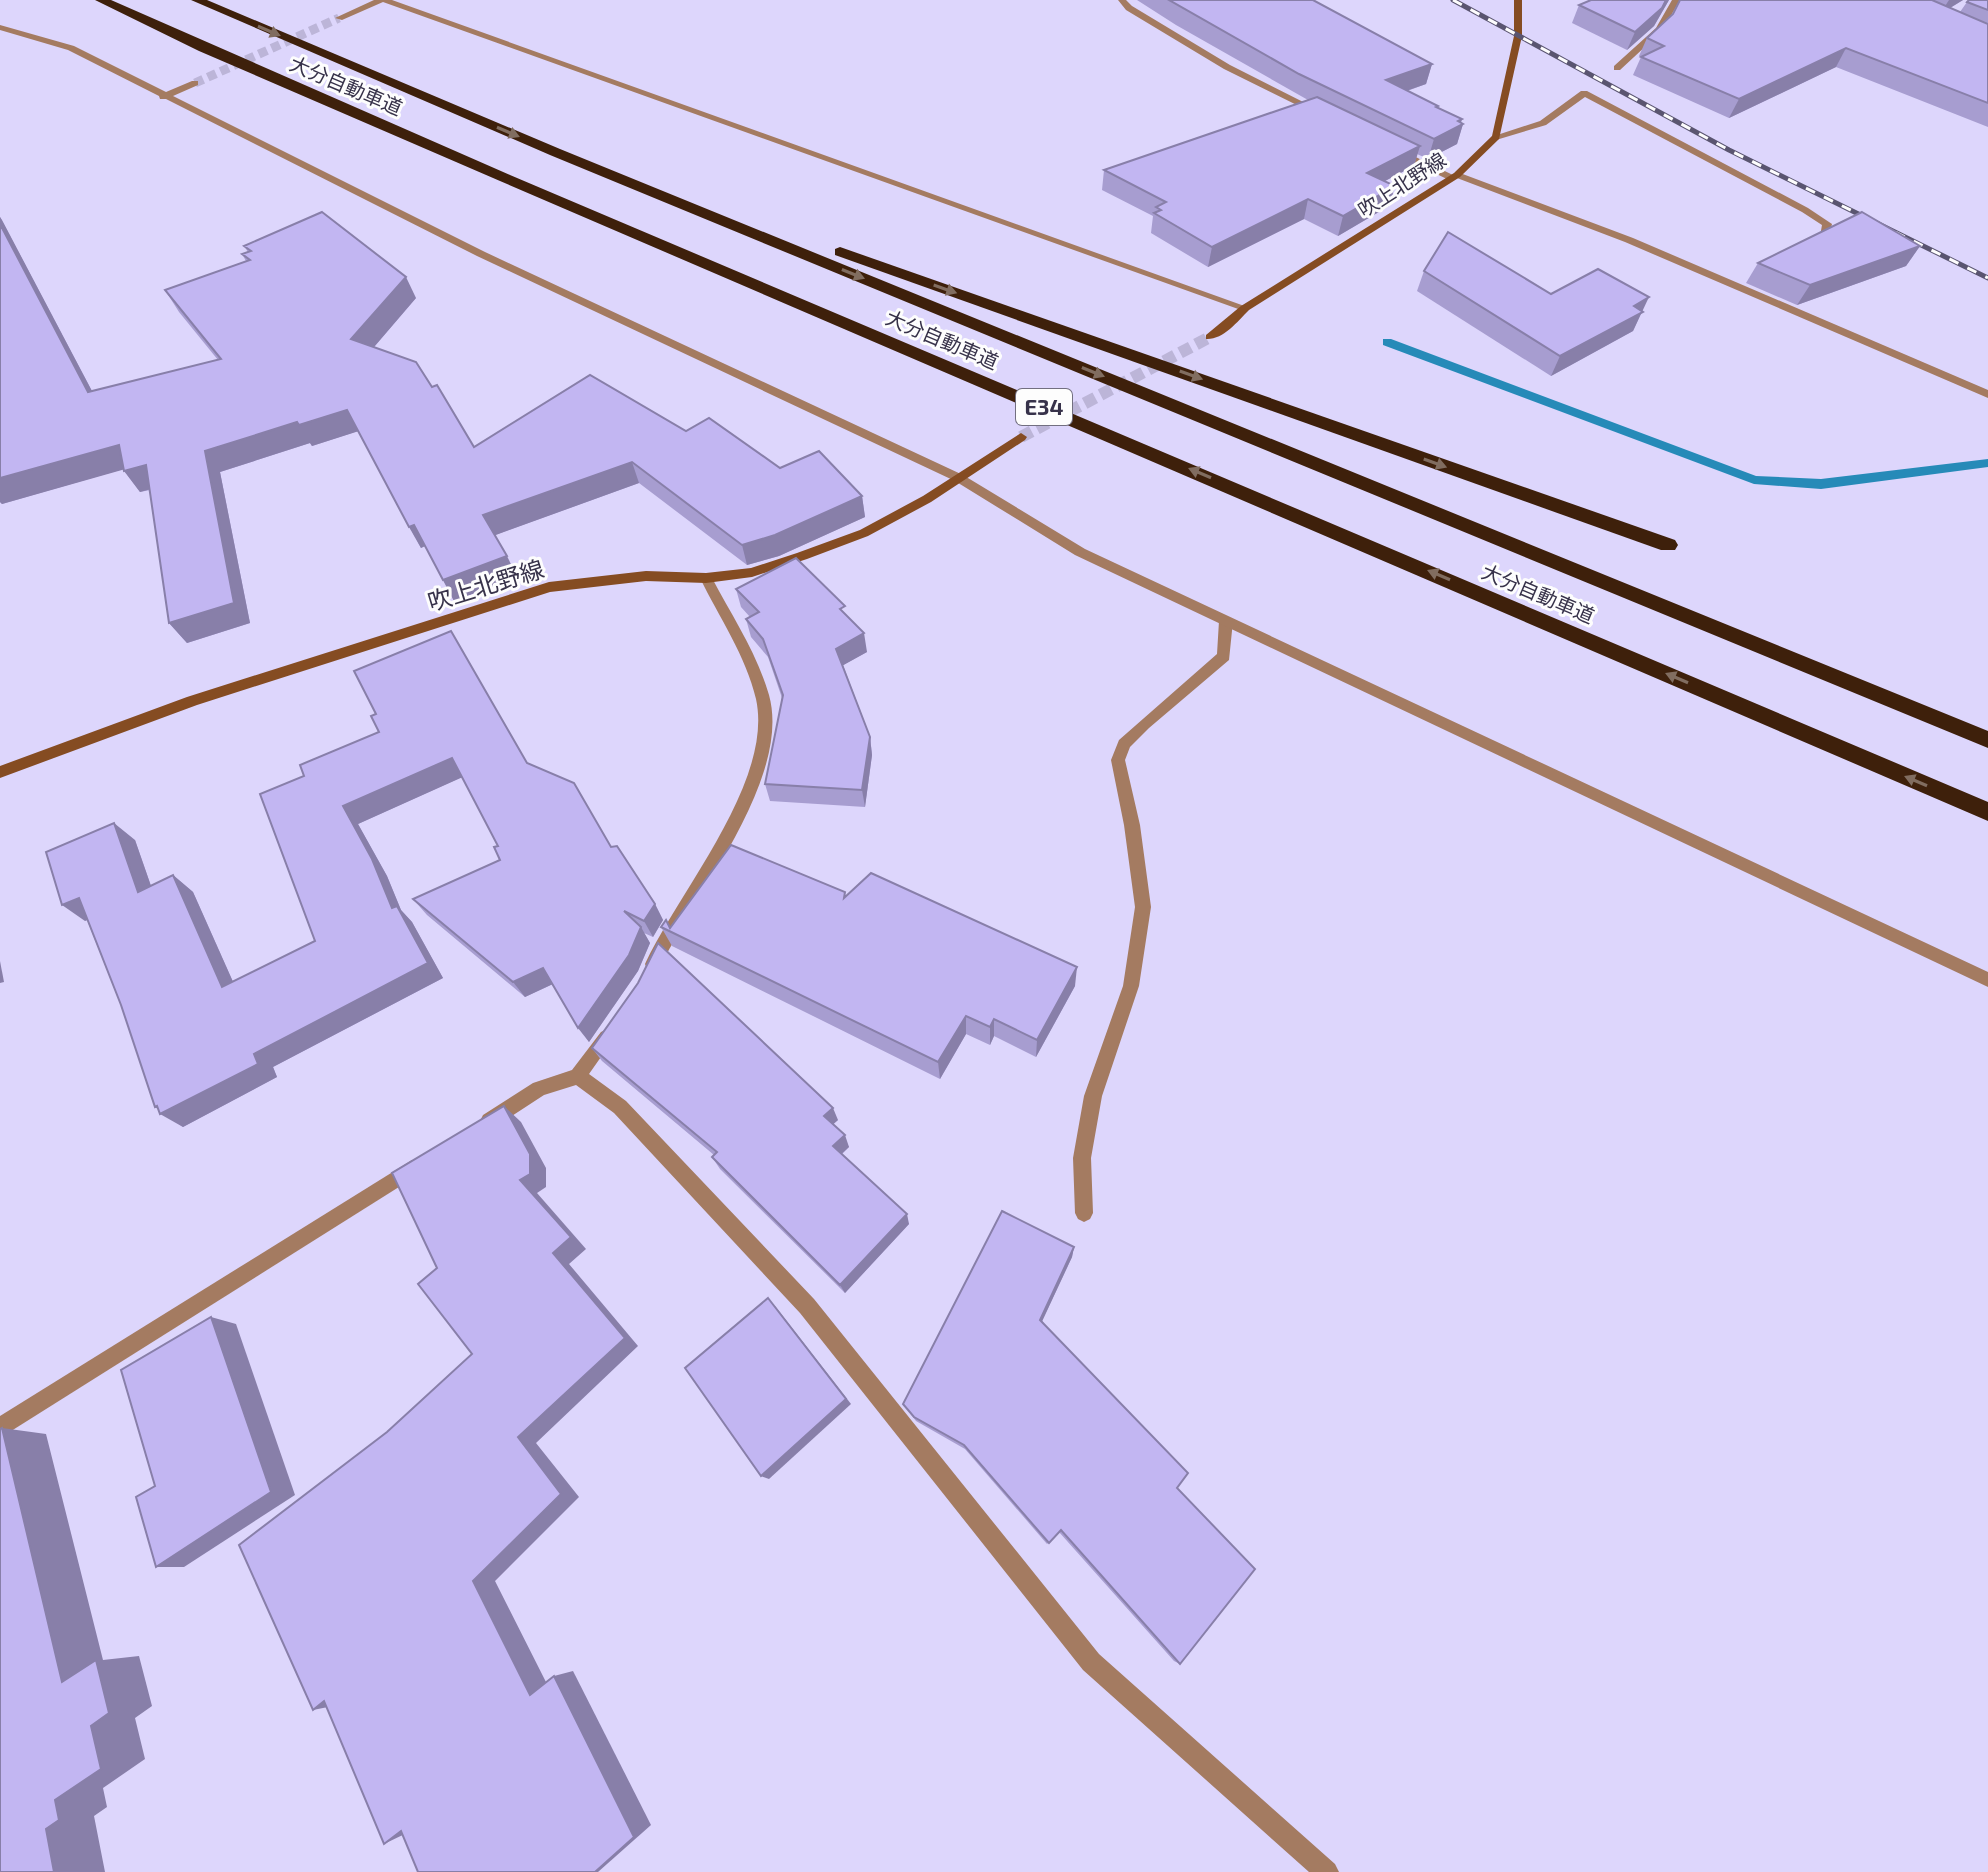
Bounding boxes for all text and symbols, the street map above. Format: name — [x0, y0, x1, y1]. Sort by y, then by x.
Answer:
one-way arrow — [257, 25, 281, 38]
street label: 大分自動車道 — [286, 51, 406, 120]
one-way arrow — [497, 126, 520, 139]
street label: 吹上北野線 — [1353, 147, 1450, 221]
one-way arrow — [841, 267, 865, 280]
one-way arrow — [933, 283, 957, 295]
street label: 大分自動車道 — [882, 305, 1002, 374]
one-way arrow — [1081, 366, 1105, 379]
one-way arrow — [1179, 369, 1203, 382]
road number: E34 — [1016, 389, 1072, 425]
one-way arrow — [1423, 457, 1447, 470]
one-way arrow — [1188, 466, 1212, 479]
street label: 吹上北野線 — [424, 553, 547, 616]
street label: 大分自動車道 — [1478, 559, 1598, 628]
one-way arrow — [1427, 569, 1450, 582]
one-way arrow — [1666, 672, 1689, 685]
one-way arrow — [1904, 774, 1928, 787]

